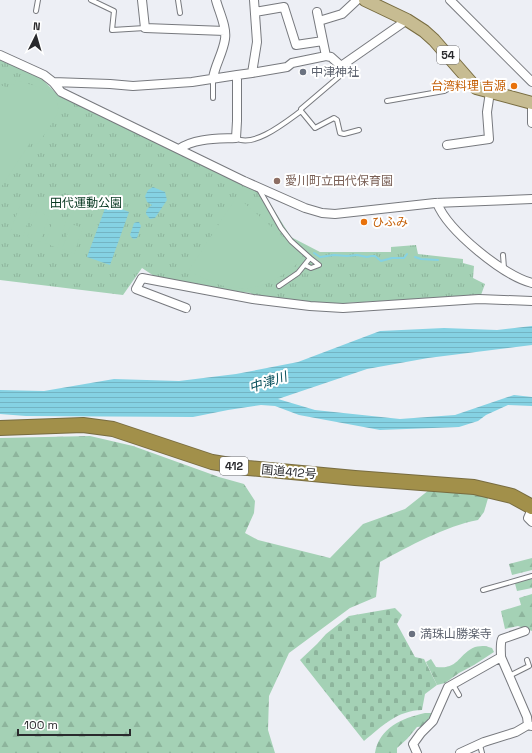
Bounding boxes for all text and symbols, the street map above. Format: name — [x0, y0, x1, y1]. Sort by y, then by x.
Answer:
north arrow — [16, 16, 56, 56]
text: N — [33, 19, 41, 33]
road number: 54 — [437, 46, 459, 64]
place label: 中津神社 — [311, 64, 359, 80]
marker: 中津神社 — [298, 67, 308, 77]
place label: 台湾料理 吉源 — [431, 78, 506, 94]
marker: 台湾料理 吉源 — [509, 81, 519, 91]
place label: 愛川町立田代保育園 — [285, 173, 393, 189]
marker: 愛川町立田代保育園 — [272, 176, 282, 186]
park label: 田代運動公園 — [50, 195, 122, 211]
place label: ひふみ — [372, 214, 408, 230]
marker: ひふみ — [359, 217, 369, 227]
water label: 中津川 — [247, 367, 291, 396]
road number: 412 — [220, 457, 248, 475]
street label: 国道412号 — [261, 462, 317, 482]
place label: 満珠山勝楽寺 — [420, 626, 492, 642]
marker: 満珠山勝楽寺 — [407, 629, 417, 639]
scale bar — [18, 711, 130, 737]
text: 100 m — [24, 717, 58, 733]

